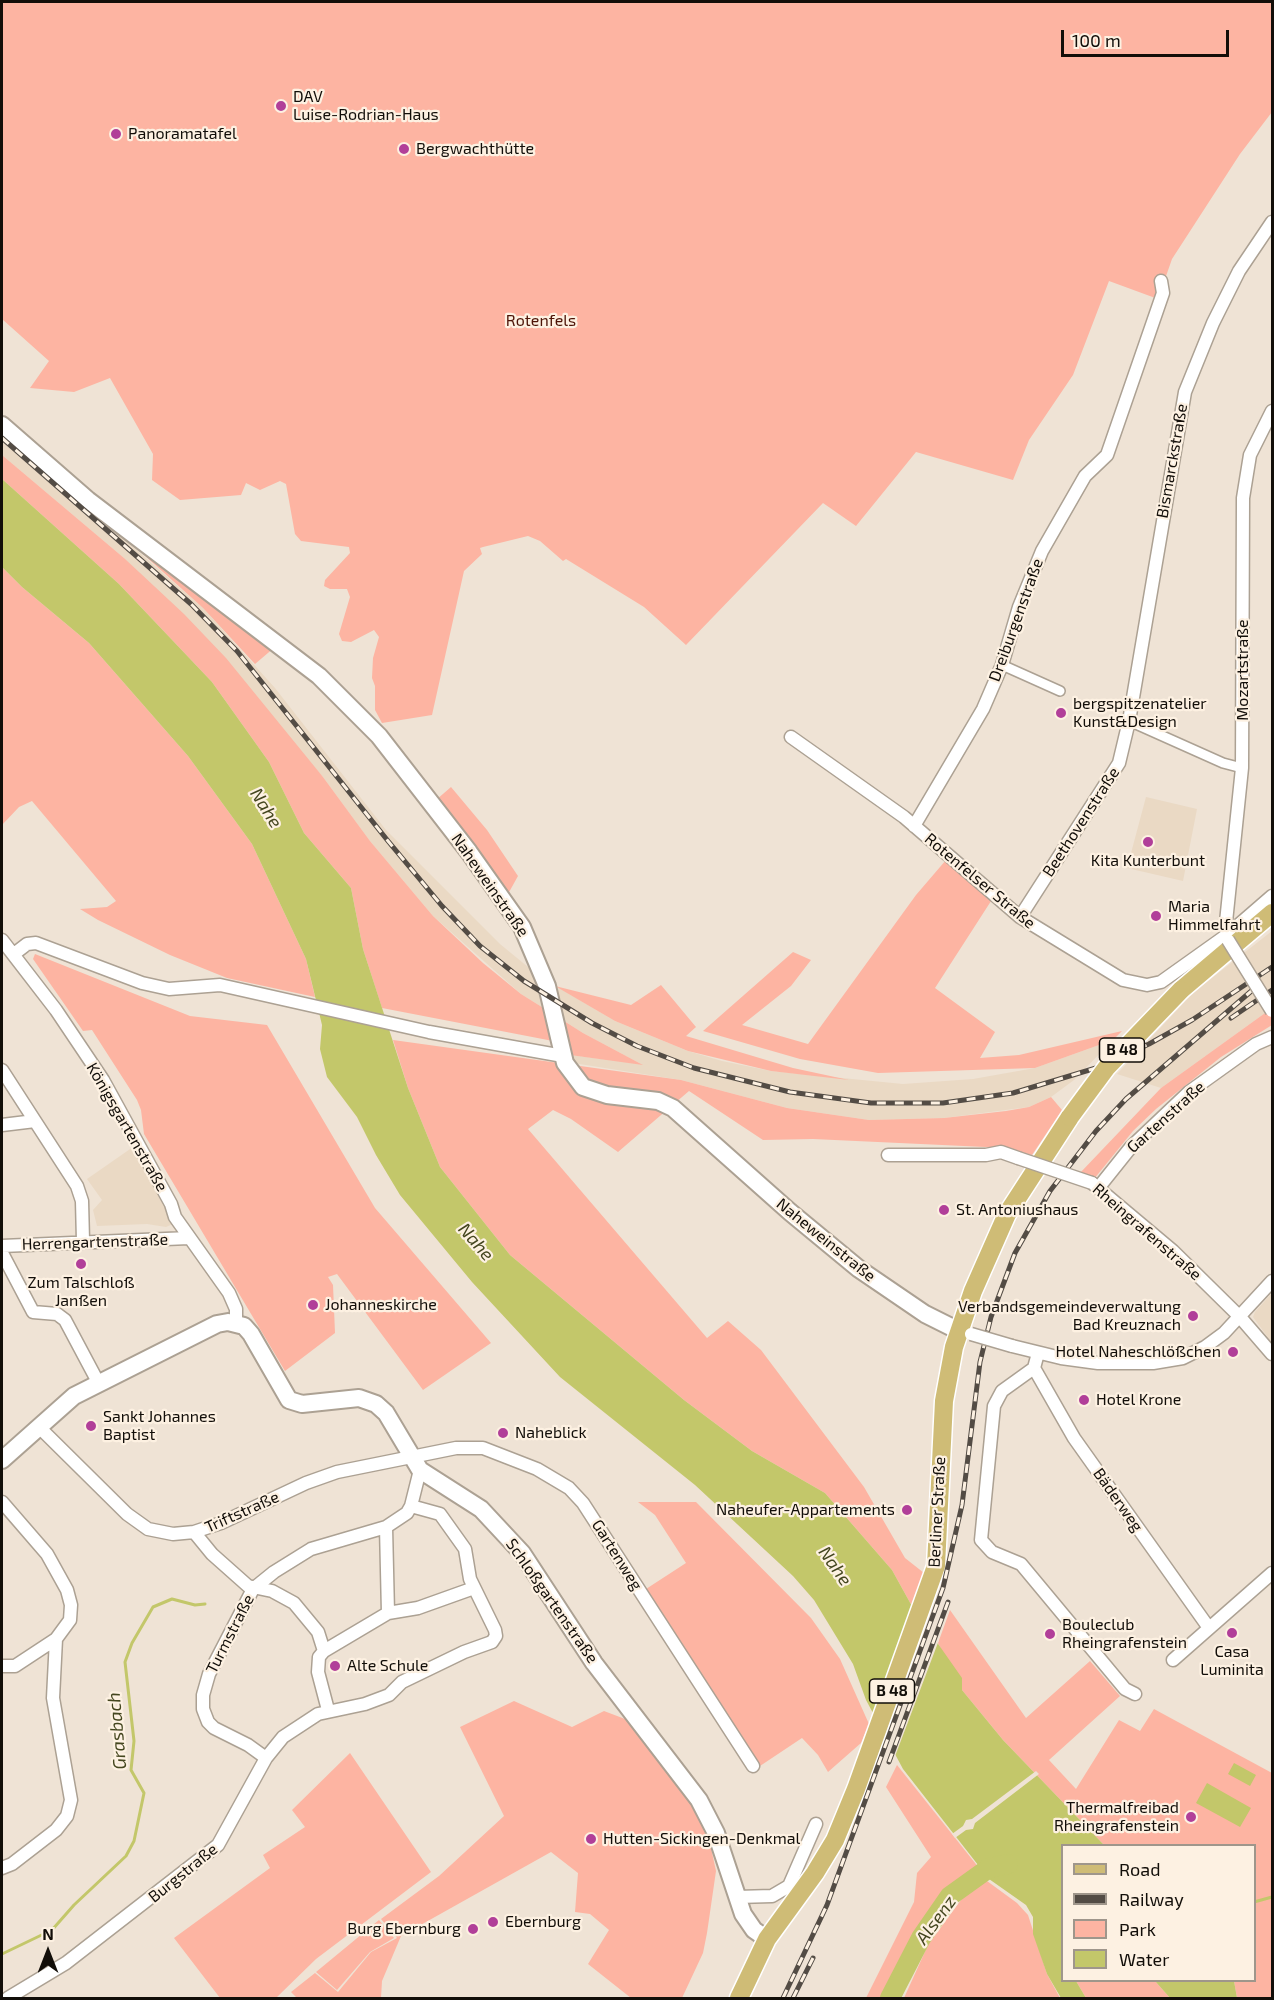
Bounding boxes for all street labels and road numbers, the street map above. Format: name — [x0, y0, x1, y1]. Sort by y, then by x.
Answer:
street label: Bismarckstraße — [1152, 402, 1192, 520]
street label: Dreiburgenstraße — [985, 556, 1047, 684]
street label: Mozartstraße — [1233, 619, 1253, 721]
street label: Beethovenstraße — [1038, 764, 1124, 880]
street label: Rotenfelser Straße — [921, 829, 1039, 933]
street label: Naheweinstraße — [447, 830, 533, 940]
road number: B 48 — [1100, 1038, 1144, 1062]
street label: Königsgartenstraße — [82, 1059, 172, 1195]
street label: Gartenstraße — [1123, 1077, 1209, 1157]
street label: Rheingrafenstraße — [1089, 1180, 1205, 1284]
street label: Naheweinstraße — [773, 1194, 879, 1286]
street label: Herrengartenstraße — [21, 1230, 169, 1254]
street label: Berliner Straße — [925, 1456, 949, 1568]
street label: Bäderweg — [1089, 1464, 1147, 1536]
street label: Triftstraße — [202, 1487, 282, 1537]
street label: Gartenweg — [588, 1516, 646, 1594]
street label: Schloßgartenstraße — [502, 1535, 602, 1667]
street label: Turmstraße — [202, 1591, 258, 1677]
road number: B 48 — [870, 1679, 914, 1703]
street label: Burgstraße — [145, 1839, 221, 1907]

